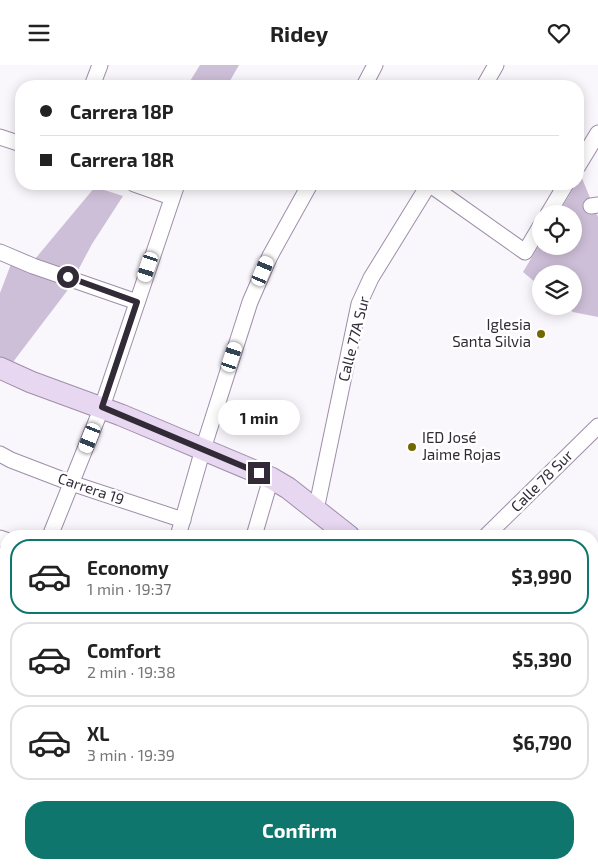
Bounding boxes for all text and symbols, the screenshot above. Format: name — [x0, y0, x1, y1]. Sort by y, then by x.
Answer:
icon: menu — [25, 19, 53, 47]
icon: heart — [545, 19, 573, 47]
text: Ridey — [270, 20, 328, 46]
text: Carrera 18P — [70, 100, 174, 123]
text: Carrera 18R — [70, 148, 174, 171]
map controls — [532, 205, 582, 315]
button: locate — [532, 205, 582, 255]
car — [136, 250, 159, 284]
car — [250, 254, 275, 288]
button: layers — [532, 265, 582, 315]
route start — [57, 266, 79, 288]
street label: Calle 77A Sur — [334, 294, 372, 383]
place label: Iglesia Santa Silvia — [452, 315, 531, 350]
marker: Iglesia Santa Silvia — [535, 328, 547, 340]
car — [220, 340, 243, 374]
callout: 1 min — [218, 401, 300, 435]
text: 1 min — [240, 408, 278, 427]
car — [77, 421, 102, 455]
place label: IED José Jaime Rojas — [422, 428, 501, 464]
marker: IED José Jaime Rojas — [406, 441, 418, 453]
street label: Calle 78 Sur — [507, 446, 576, 515]
route end — [248, 462, 270, 484]
street label: Carrera 19 — [56, 468, 127, 508]
icon: car — [27, 554, 72, 599]
text: Economy — [87, 556, 169, 579]
text: $3,990 — [511, 565, 572, 588]
text: 1 min · 19:37 — [87, 579, 172, 598]
icon: car — [27, 637, 72, 682]
text: Comfort — [87, 639, 161, 662]
text: $5,390 — [512, 648, 572, 671]
text: 2 min · 19:38 — [87, 662, 176, 681]
icon: car — [27, 720, 72, 765]
text: XL — [87, 722, 109, 745]
text: $6,790 — [513, 731, 572, 754]
text: 3 min · 19:39 — [87, 745, 175, 764]
button: Confirm — [25, 801, 574, 859]

